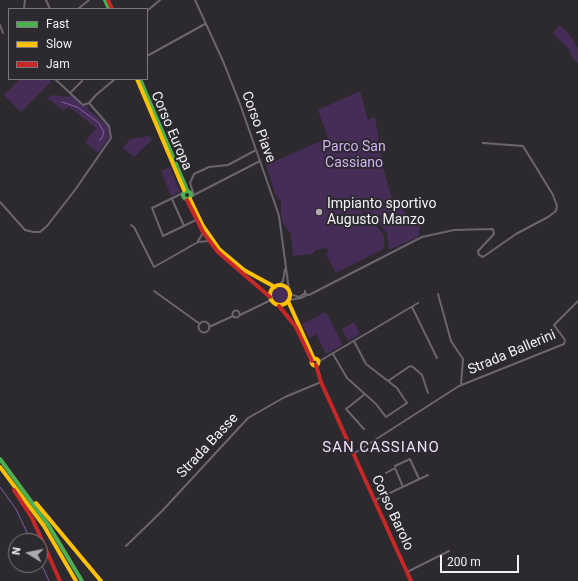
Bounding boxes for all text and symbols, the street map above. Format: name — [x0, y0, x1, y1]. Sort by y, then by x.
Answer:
legend — [8, 8, 148, 80]
text: Fast — [46, 17, 69, 31]
text: Slow — [46, 37, 72, 51]
text: Jam — [46, 57, 70, 71]
street label: Corso Europa — [147, 89, 195, 173]
street label: Corso Piave — [237, 89, 279, 165]
park label: Parco San Cassiano — [322, 139, 386, 172]
place label: Impianto sportivo Augusto Manzo — [327, 196, 436, 228]
marker: Impianto sportivo Augusto Manzo — [314, 207, 324, 217]
street label: Strada Ballerini — [466, 327, 558, 379]
street label: Strada Basse — [174, 410, 242, 482]
district label: SAN CASSIANO — [322, 439, 440, 457]
street label: Corso Barolo — [367, 473, 417, 553]
north arrow — [8, 533, 48, 573]
text: N — [10, 546, 24, 556]
scale bar — [442, 547, 521, 573]
text: 200 m — [447, 555, 481, 569]

